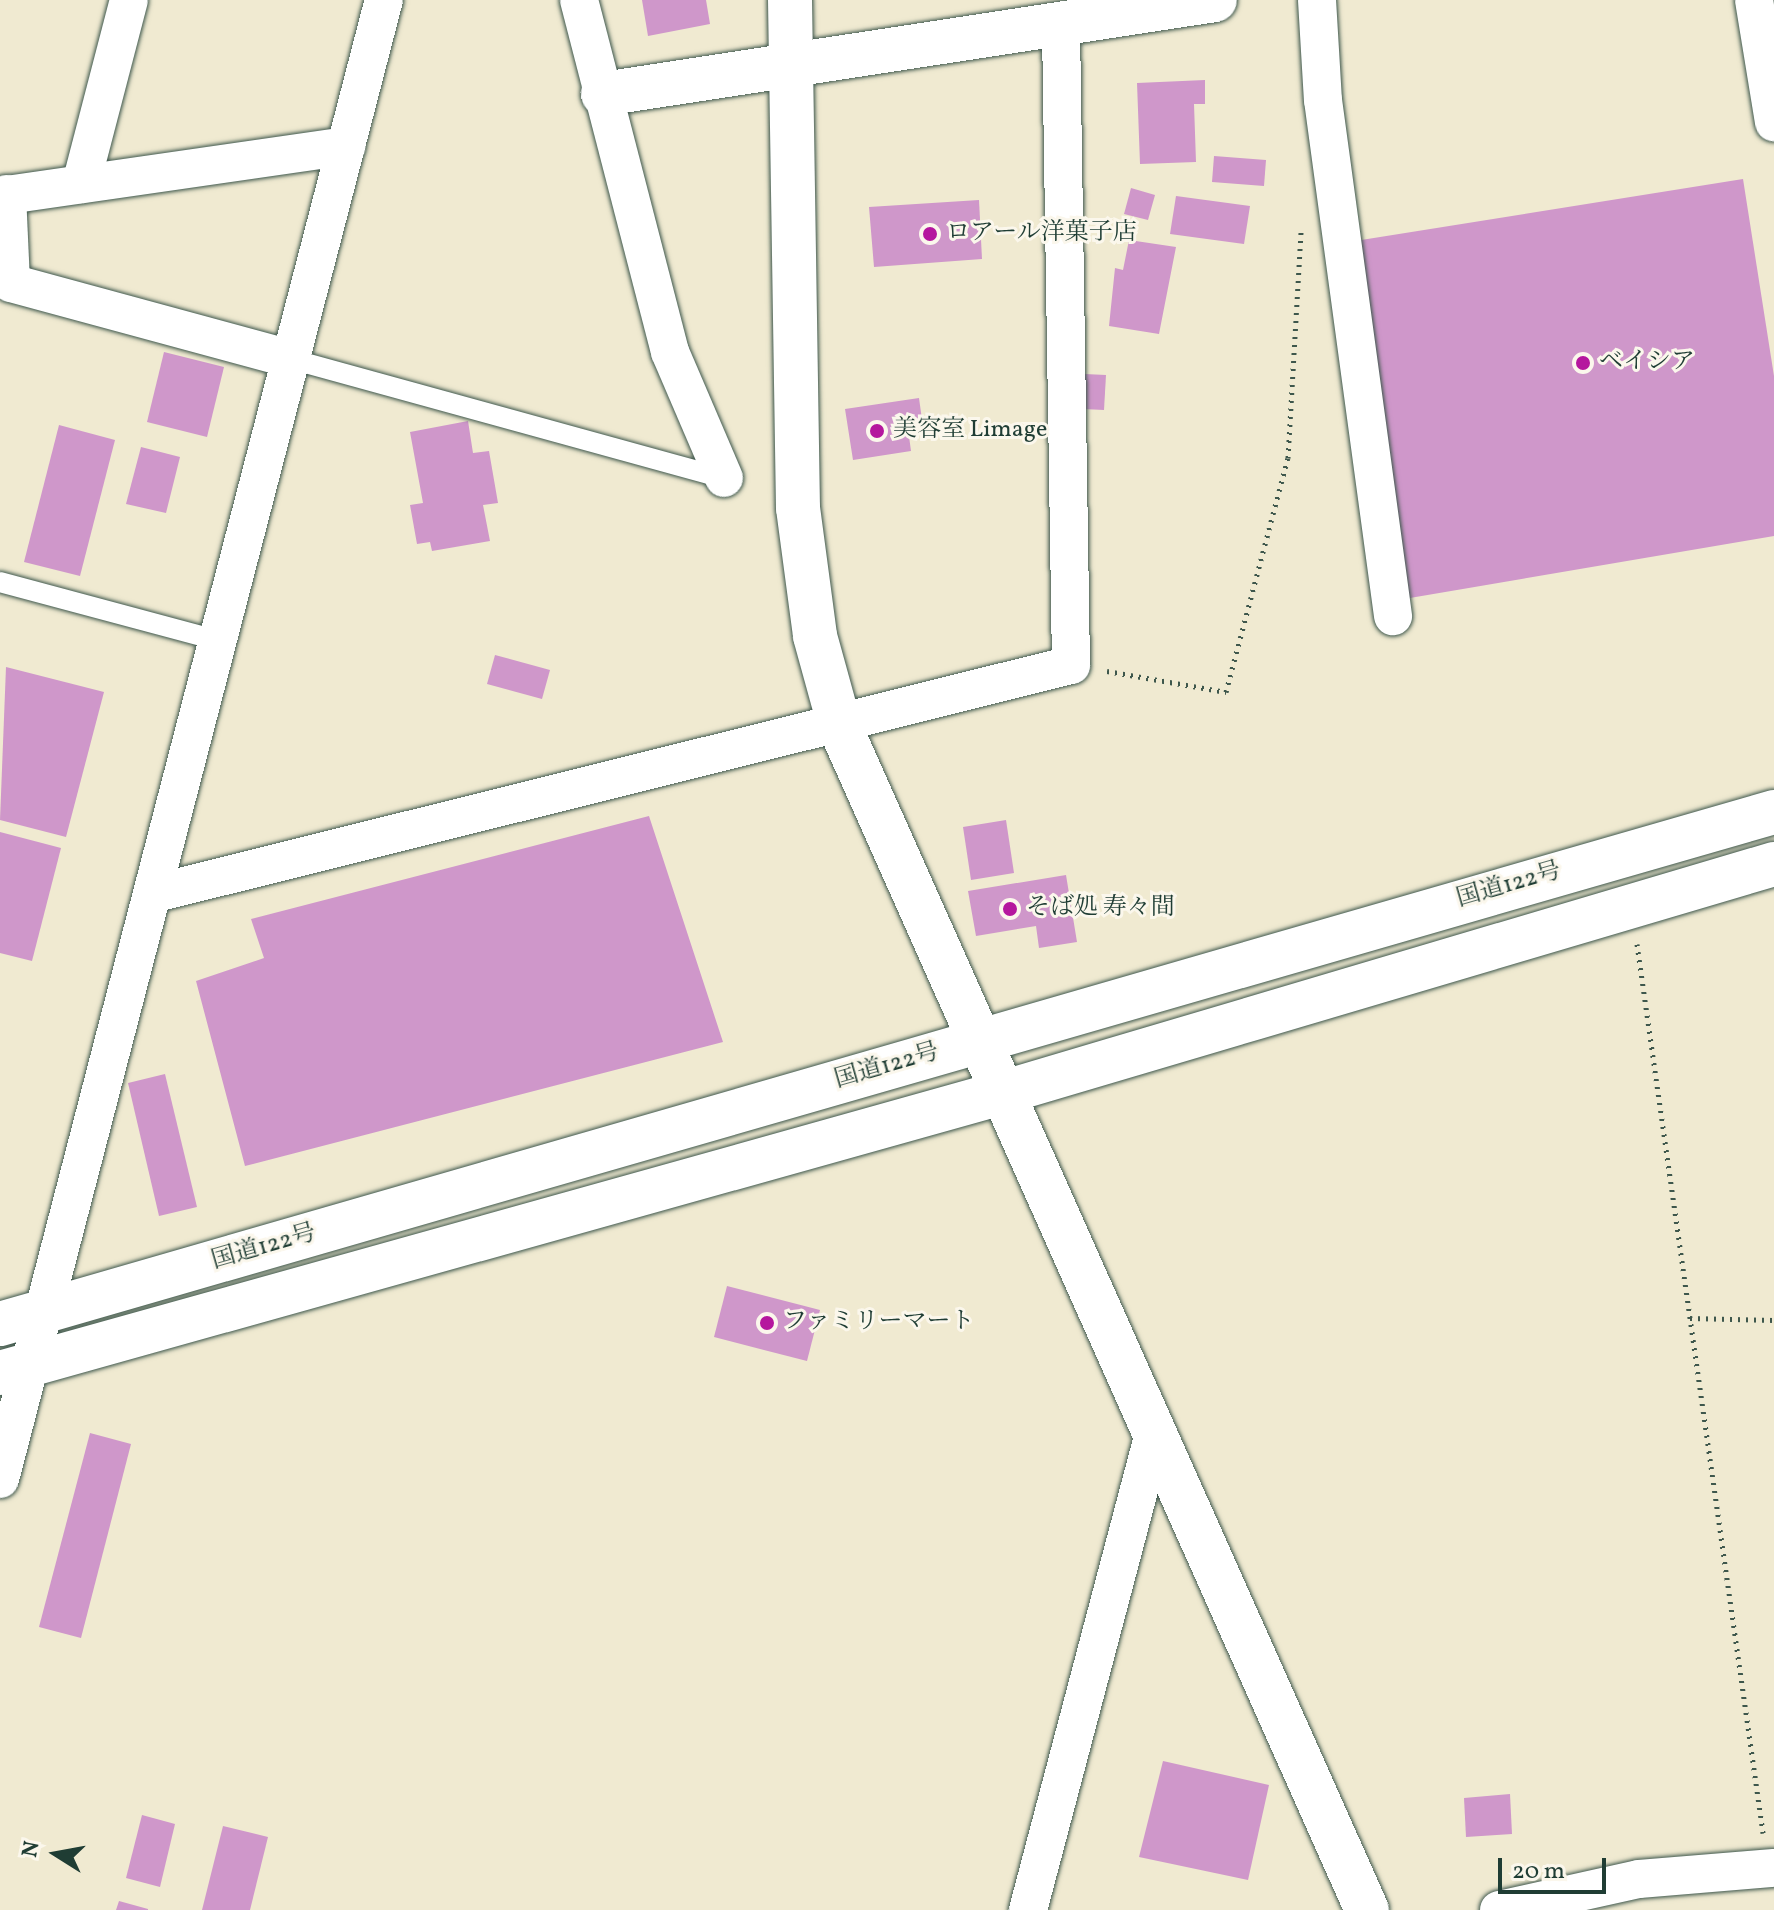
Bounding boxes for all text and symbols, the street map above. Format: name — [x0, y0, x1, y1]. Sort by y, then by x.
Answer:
place label: ロアール洋菓子店 — [946, 220, 1137, 248]
marker: ロアール洋菓子店 — [921, 225, 939, 243]
place label: ベイシア — [1599, 349, 1695, 377]
marker: ベイシア — [1574, 354, 1592, 372]
place label: 美容室 Limage — [893, 417, 1047, 445]
marker: 美容室 Limage — [868, 422, 886, 440]
street label: 国道122号 — [1454, 857, 1564, 915]
place label: そば処 寿々間 — [1026, 895, 1175, 923]
marker: そば処 寿々間 — [1001, 900, 1019, 918]
street label: 国道122号 — [832, 1038, 942, 1096]
street label: 国道122号 — [209, 1219, 319, 1277]
place label: ファミリーマート — [783, 1309, 975, 1337]
marker: ファミリーマート — [758, 1314, 776, 1332]
north arrow — [16, 1814, 96, 1894]
text: N — [15, 1839, 49, 1860]
scale bar — [1502, 1842, 1610, 1892]
text: 20 m — [1512, 1855, 1565, 1889]

